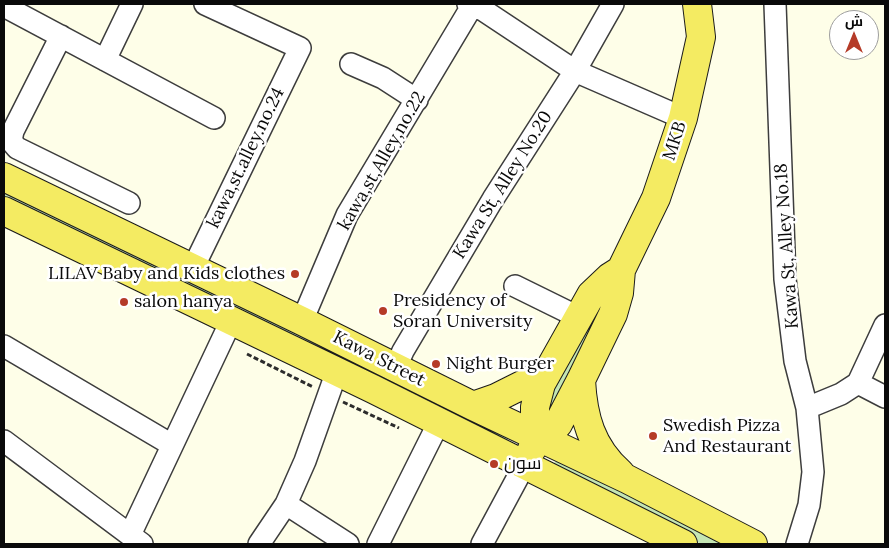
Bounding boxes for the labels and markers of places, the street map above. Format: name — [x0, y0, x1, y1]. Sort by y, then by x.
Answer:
place label: LILAV Baby and Kids clothes — [48, 263, 285, 285]
marker: LILAV Baby and Kids clothes — [289, 268, 301, 280]
place label: Presidency of Soran University — [393, 290, 533, 332]
place label: salon hanya — [134, 291, 232, 313]
marker: salon hanya — [118, 296, 130, 308]
marker: Presidency of Soran University — [377, 305, 389, 317]
place label: Night Burger — [446, 353, 554, 375]
marker: Night Burger — [430, 358, 442, 370]
place label: Swedish Pizza And Restaurant — [663, 415, 792, 458]
marker: Swedish Pizza And Restaurant — [647, 430, 659, 442]
place label: سون — [504, 453, 541, 475]
marker: سون — [488, 458, 500, 470]

